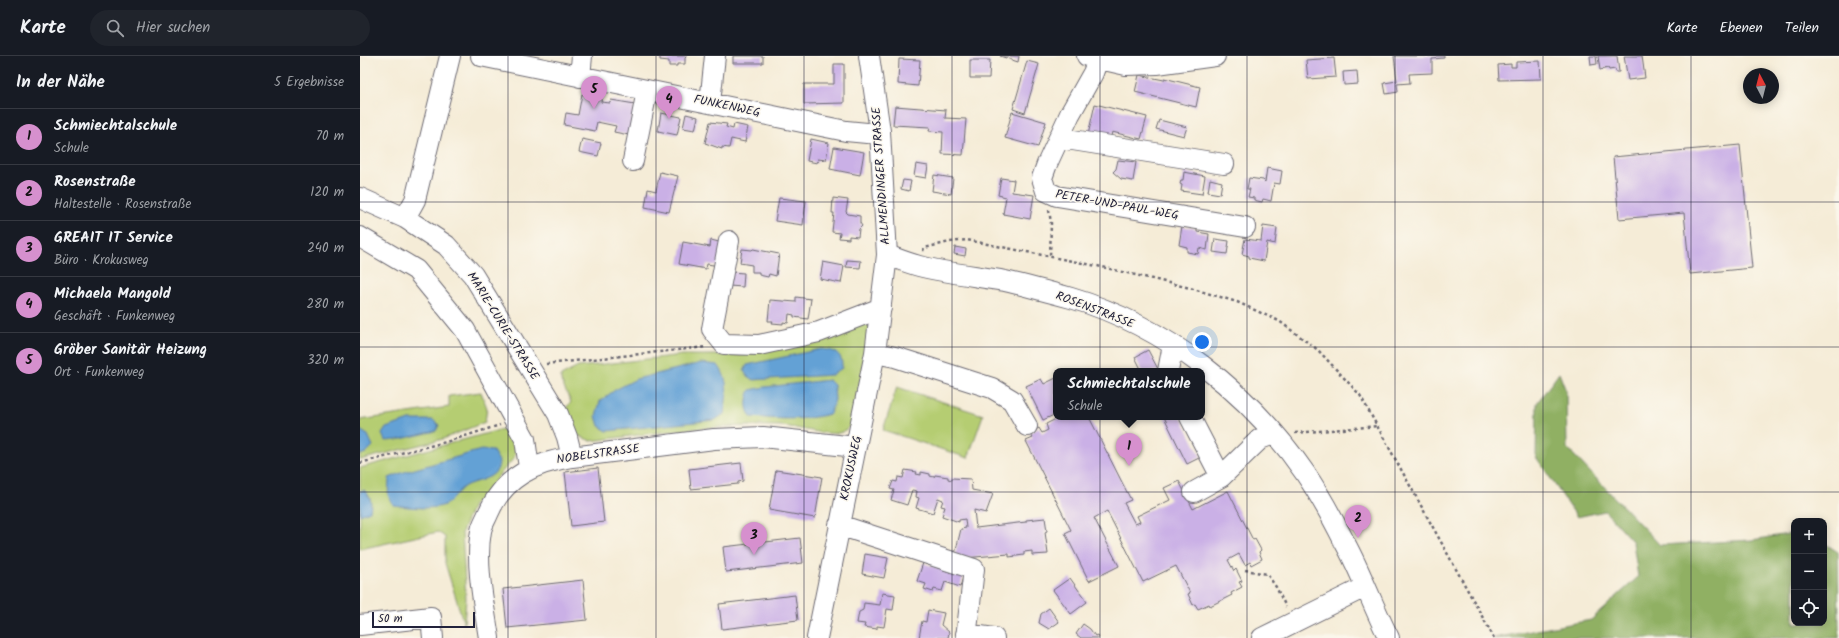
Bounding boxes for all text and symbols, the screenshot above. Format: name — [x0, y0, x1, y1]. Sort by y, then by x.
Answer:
search box — [90, 10, 370, 46]
text: Karte — [20, 13, 66, 43]
text: Hier suchen — [136, 16, 210, 40]
icon: search — [104, 17, 126, 39]
text: Karte — [1666, 17, 1698, 39]
text: Ebenen — [1720, 17, 1763, 39]
text: Teilen — [1785, 17, 1819, 39]
north arrow — [1743, 68, 1779, 104]
text: In der Nähe — [16, 69, 105, 96]
text: 5 Ergebnisse — [274, 72, 344, 93]
pin: 5 — [581, 76, 607, 109]
pin: 4 — [656, 86, 682, 119]
street label: FUNKENWEG — [692, 90, 762, 122]
street label: ALLMENDINGER STRASSE — [867, 106, 895, 245]
text: Schmiechtalschule — [54, 114, 177, 138]
text: 1 — [27, 126, 31, 147]
text: 70 m — [316, 126, 344, 147]
text: Schule — [54, 138, 89, 159]
text: Rosenstraße — [54, 170, 136, 194]
text: 2 — [25, 182, 33, 203]
text: 120 m — [310, 182, 344, 203]
street label: PETER-UND-PAUL-WEG — [1054, 185, 1180, 225]
text: Haltestelle · Rosenstraße — [54, 194, 191, 215]
text: GREAIT IT Service — [54, 226, 173, 250]
text: 3 — [25, 238, 33, 259]
text: 240 m — [307, 238, 344, 259]
text: Büro · Krokusweg — [54, 250, 149, 271]
street label: MARIE-CURIE-STRASSE — [462, 268, 545, 385]
text: Michaela Mangold — [54, 282, 171, 306]
street label: ROSENSTRASSE — [1053, 286, 1138, 334]
text: 4 — [25, 294, 33, 315]
text: 280 m — [307, 294, 344, 315]
text: Geschäft · Funkenweg — [54, 306, 175, 327]
your location — [1192, 332, 1212, 352]
text: Gröber Sanitär Heizung — [54, 338, 207, 362]
text: 5 — [26, 350, 32, 371]
text: 320 m — [307, 350, 344, 371]
text: Ort · Funkenweg — [54, 362, 144, 383]
popup — [1053, 368, 1205, 420]
text: Schmiechtalschule — [1067, 372, 1191, 396]
text: Schule — [1067, 396, 1102, 417]
pin: 1 — [1116, 433, 1142, 466]
street label: KROKUSWEG — [835, 434, 867, 502]
street label: NOBELSTRASSE — [555, 439, 642, 469]
pin: 2 — [1345, 505, 1371, 538]
map controls — [1791, 518, 1827, 626]
button: + — [1791, 518, 1827, 554]
pin: 3 — [741, 522, 767, 555]
button: − — [1791, 554, 1827, 590]
button: locate — [1791, 590, 1827, 626]
scale bar — [372, 610, 475, 629]
text: 50 m — [378, 610, 403, 628]

